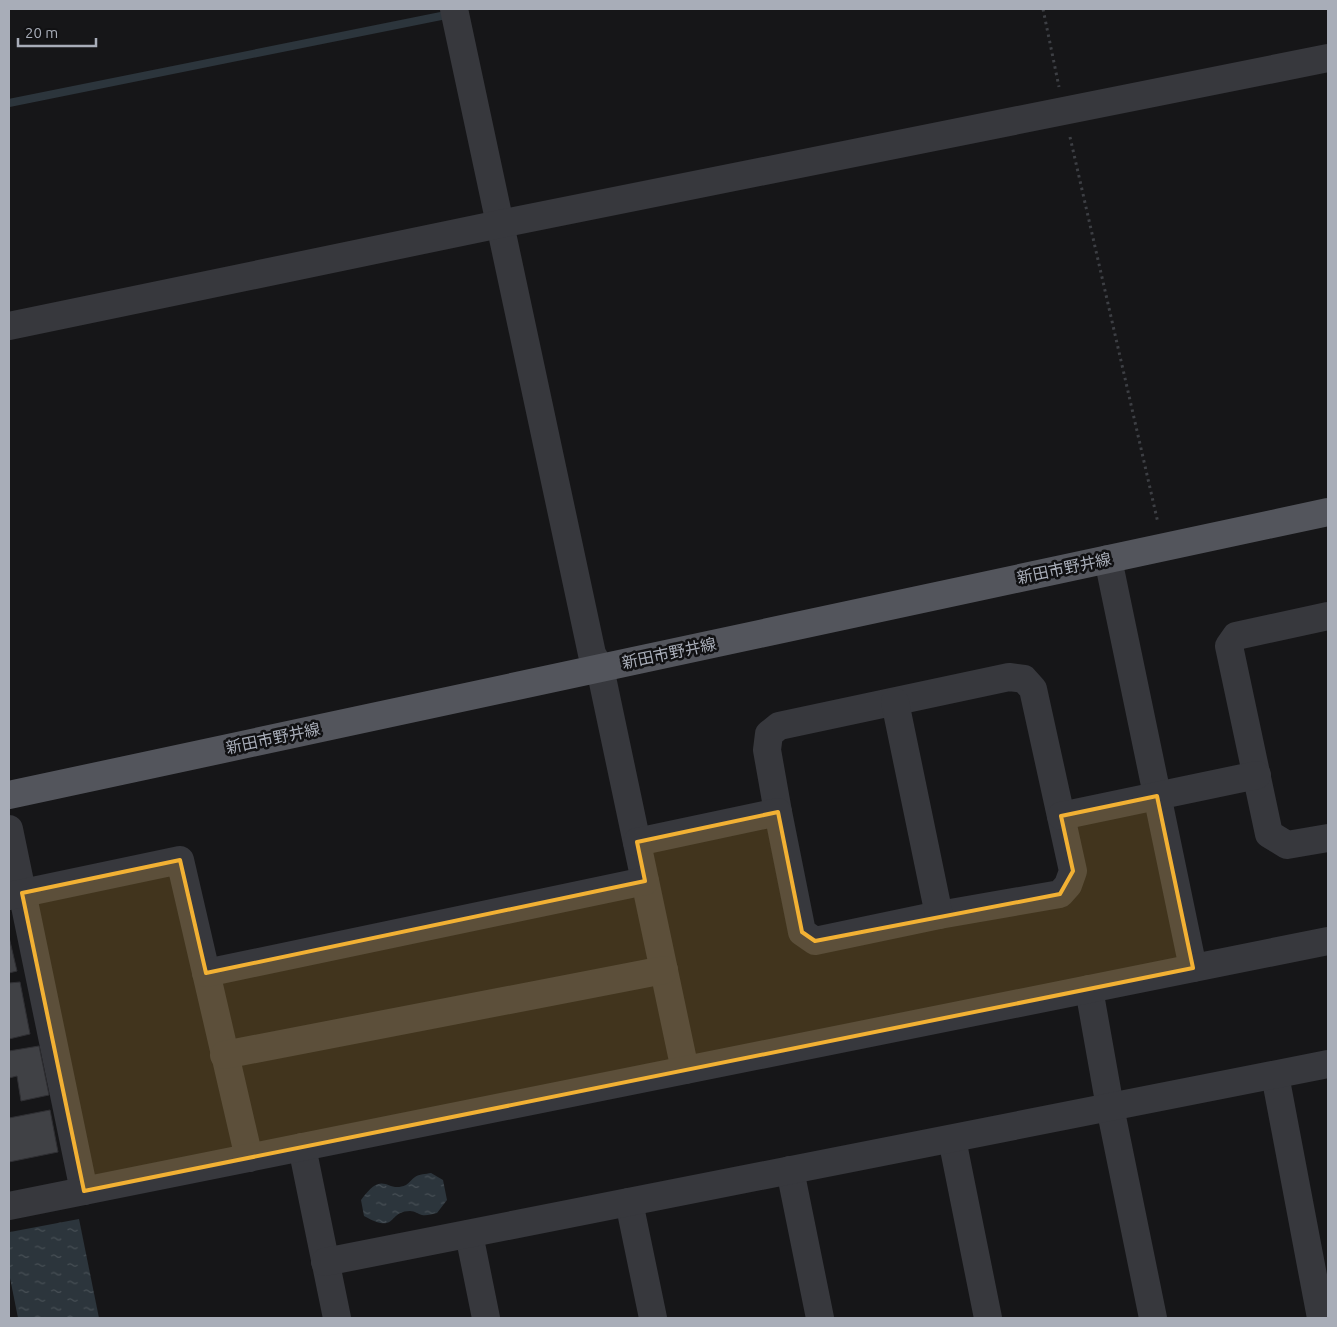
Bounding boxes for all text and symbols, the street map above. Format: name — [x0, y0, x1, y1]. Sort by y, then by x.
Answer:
scale bar — [18, 15, 95, 47]
text: 20 m — [25, 24, 58, 41]
street label: 新田市野井線 — [1015, 549, 1113, 587]
street label: 新田市野井線 — [620, 634, 718, 672]
street label: 新田市野井線 — [224, 719, 322, 757]

